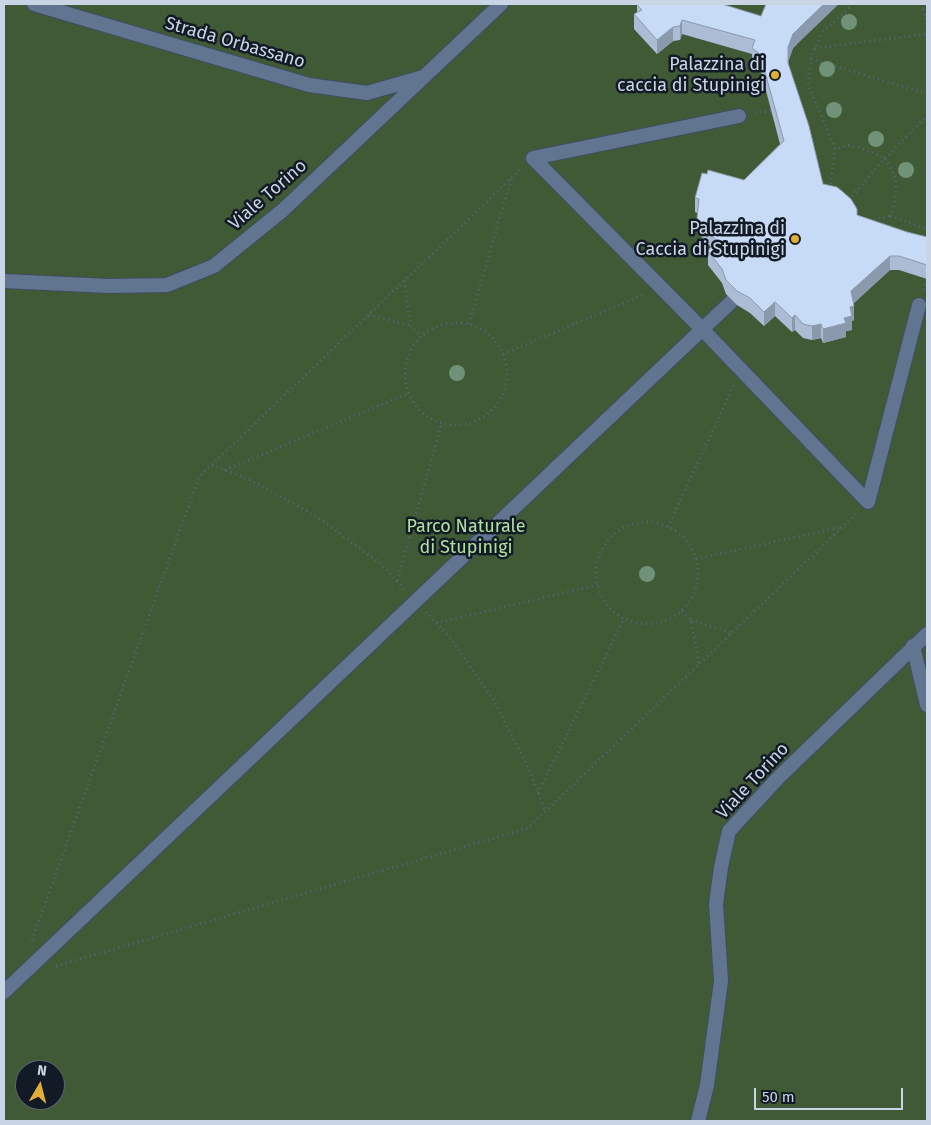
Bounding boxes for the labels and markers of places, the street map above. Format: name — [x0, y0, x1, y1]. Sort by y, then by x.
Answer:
place label: Palazzina di caccia di Stupinigi — [617, 54, 765, 96]
marker: Palazzina di caccia di Stupinigi — [769, 69, 781, 81]
place label: Palazzina di Caccia di Stupinigi — [636, 218, 785, 260]
marker: Palazzina di Caccia di Stupinigi — [789, 233, 801, 245]

